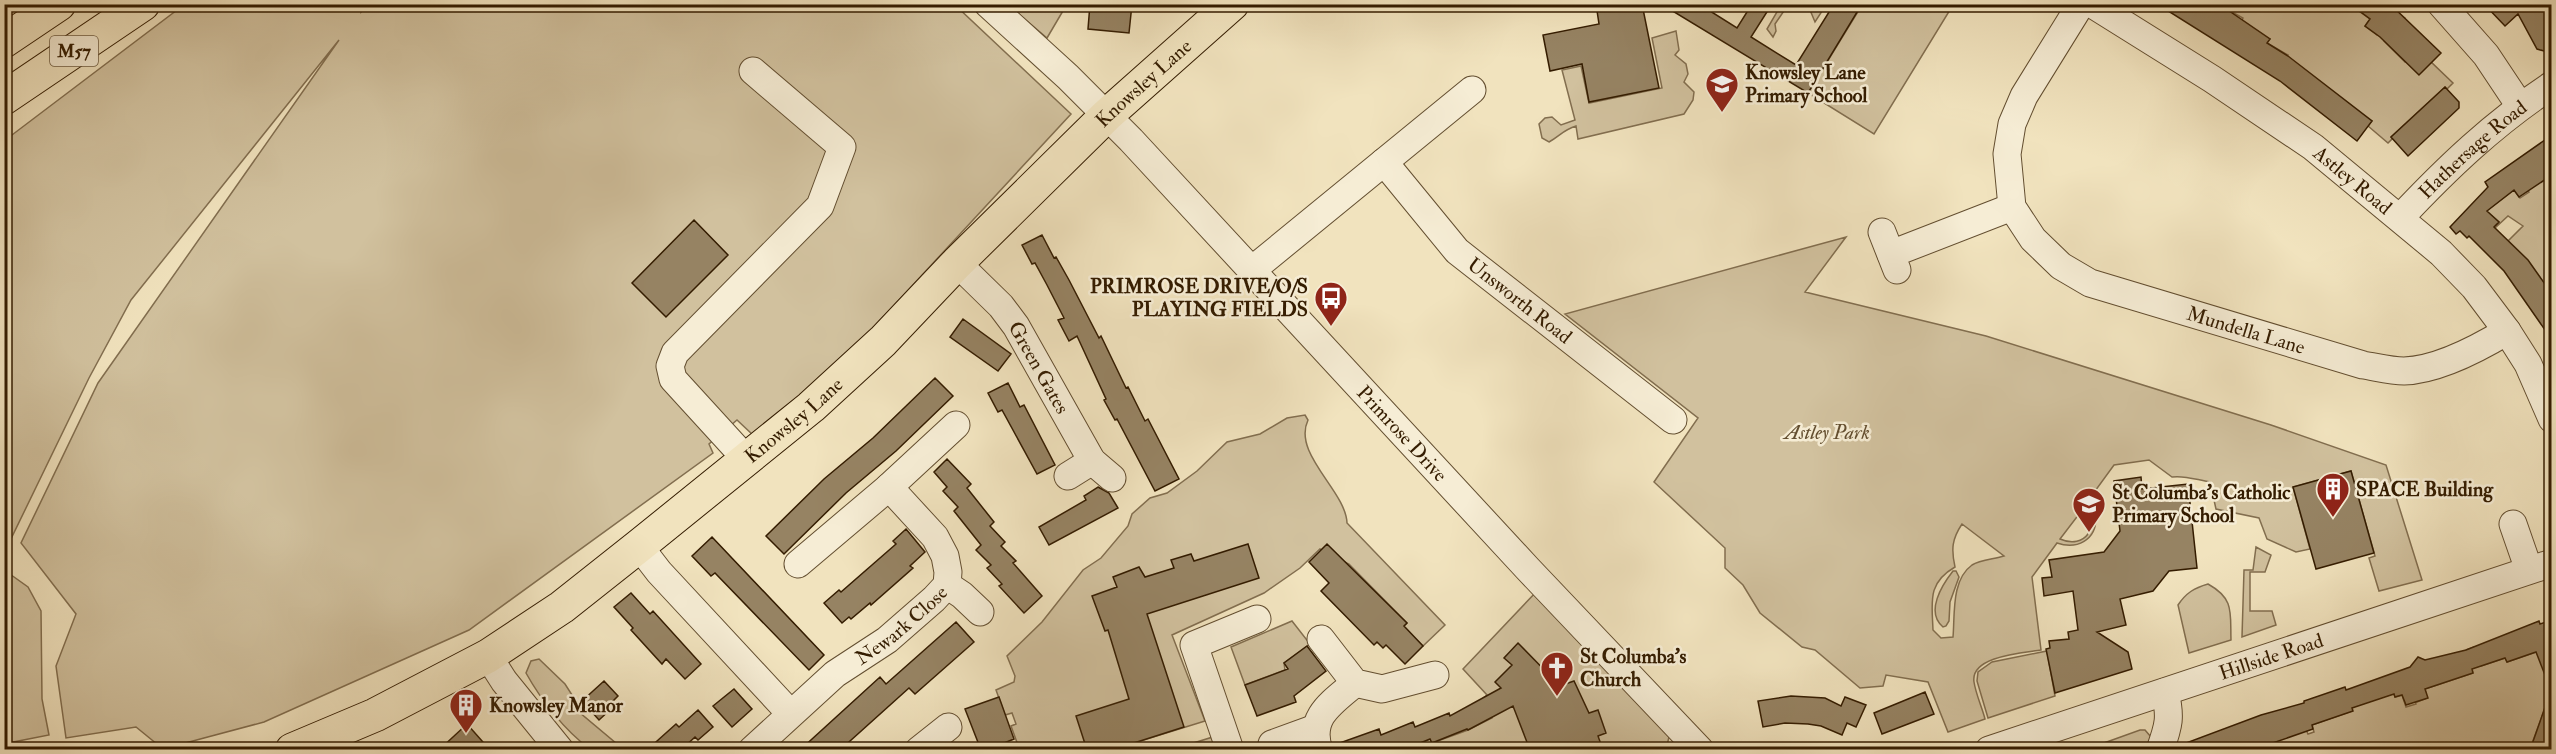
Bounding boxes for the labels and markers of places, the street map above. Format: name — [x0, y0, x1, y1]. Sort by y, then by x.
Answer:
place label: Knowsley Lane Primary School — [1745, 60, 1868, 109]
school or university icon: Knowsley Lane Primary School — [1704, 66, 1740, 113]
place label: PRIMROSE DRIVE/O/S PLAYING FIELDS — [1090, 274, 1308, 322]
bus stop icon: PRIMROSE DRIVE/O/S PLAYING FIELDS — [1313, 280, 1349, 327]
building icon: SPACE Building — [2315, 471, 2351, 518]
place label: SPACE Building — [2356, 477, 2494, 503]
place label: St Columba's Catholic Primary School — [2112, 480, 2291, 529]
school or university icon: St Columba's Catholic Primary School — [2071, 486, 2107, 533]
place label: St Columba's Church — [1580, 644, 1687, 692]
church icon: St Columba's Church — [1539, 650, 1575, 697]
building icon: Knowsley Manor — [448, 687, 484, 734]
place label: Knowsley Manor — [489, 693, 624, 719]

